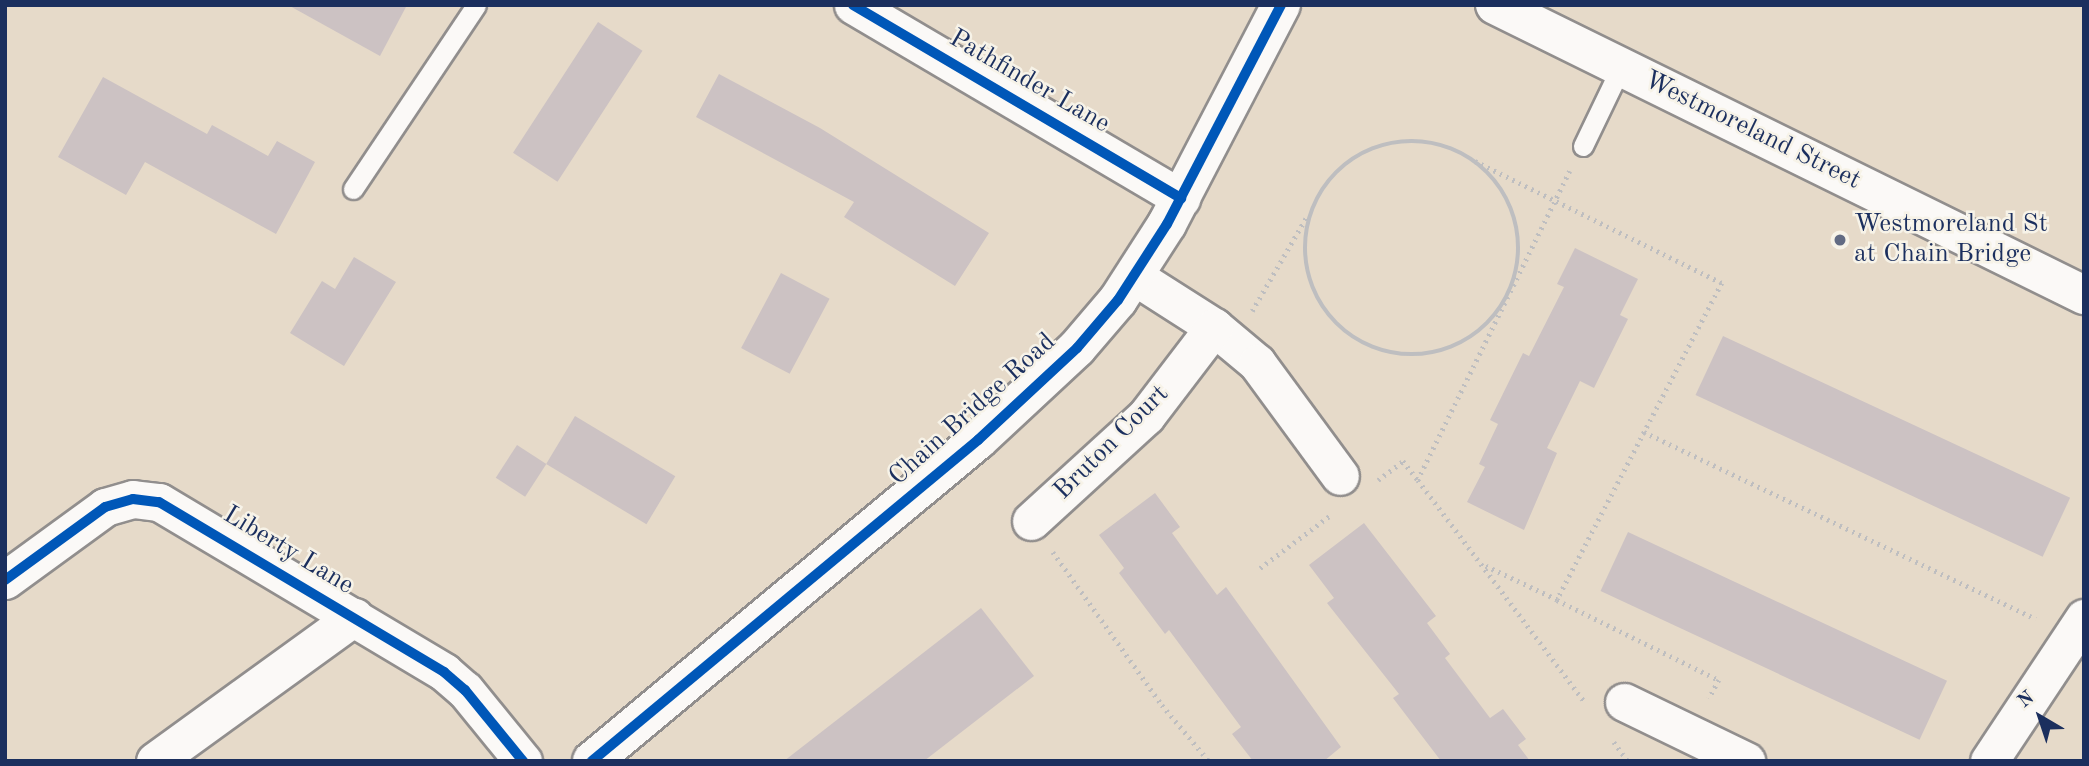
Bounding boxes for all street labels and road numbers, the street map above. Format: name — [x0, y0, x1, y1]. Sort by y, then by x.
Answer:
street label: Pathfinder Lane — [943, 23, 1115, 141]
street label: Westmoreland Street — [1638, 65, 1866, 197]
street label: Chain Bridge Road — [883, 327, 1063, 493]
street label: Bruton Court — [1048, 379, 1176, 507]
street label: Liberty Lane — [217, 500, 359, 602]

